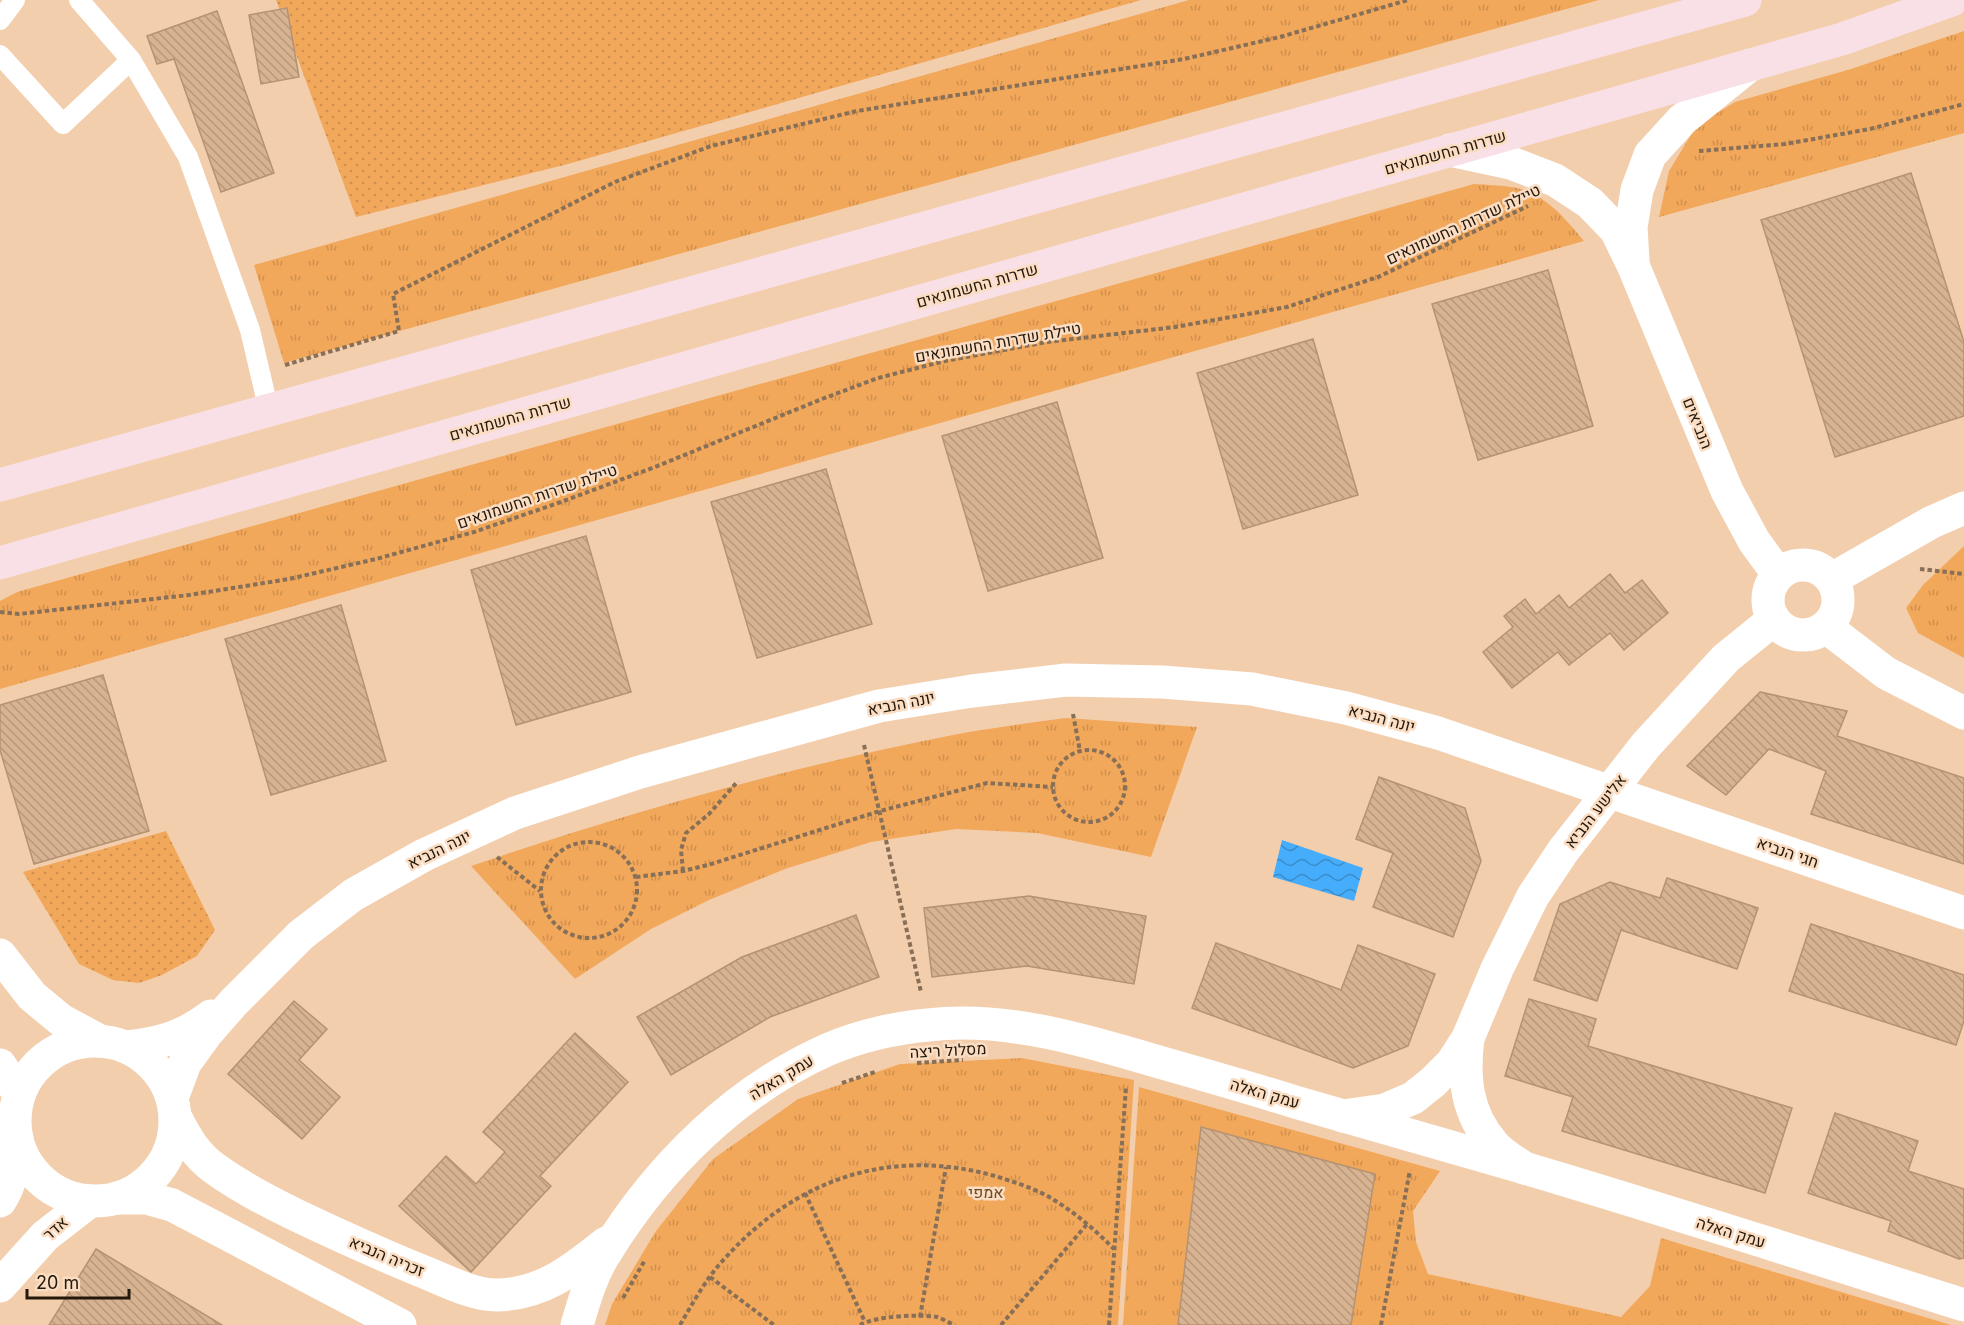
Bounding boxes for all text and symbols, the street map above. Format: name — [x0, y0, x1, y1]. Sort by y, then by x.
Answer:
street label: שדרות החשמונאים — [1382, 125, 1508, 179]
street label: טיילת שדרות החשמונאים — [1383, 179, 1543, 269]
street label: שדרות החשמונאים — [914, 258, 1040, 312]
street label: טיילת שדרות החשמונאים — [914, 318, 1082, 366]
street label: שדרות החשמונאים — [447, 391, 573, 445]
street label: הנביאים — [1679, 394, 1717, 452]
street label: טיילת שדרות החשמונאים — [454, 459, 620, 533]
street label: יונה הנביא — [866, 687, 936, 719]
street label: יונה הנביא — [1347, 700, 1417, 736]
street label: אלישע הנביא — [1560, 770, 1630, 852]
street label: יונה הנביא — [404, 825, 474, 873]
street label: חגי הנביא — [1755, 832, 1821, 872]
street label: מסלול ריצה — [909, 1038, 987, 1062]
street label: עמק האלה — [745, 1050, 817, 1104]
street label: עמק האלה — [1228, 1074, 1302, 1112]
park label: אמפי — [968, 1182, 1004, 1202]
street label: אדר — [38, 1212, 72, 1244]
street label: עמק האלה — [1694, 1212, 1768, 1252]
street label: זכריה הנביא — [346, 1231, 428, 1281]
scale bar — [27, 1262, 129, 1300]
text: 20 m — [36, 1272, 79, 1293]

